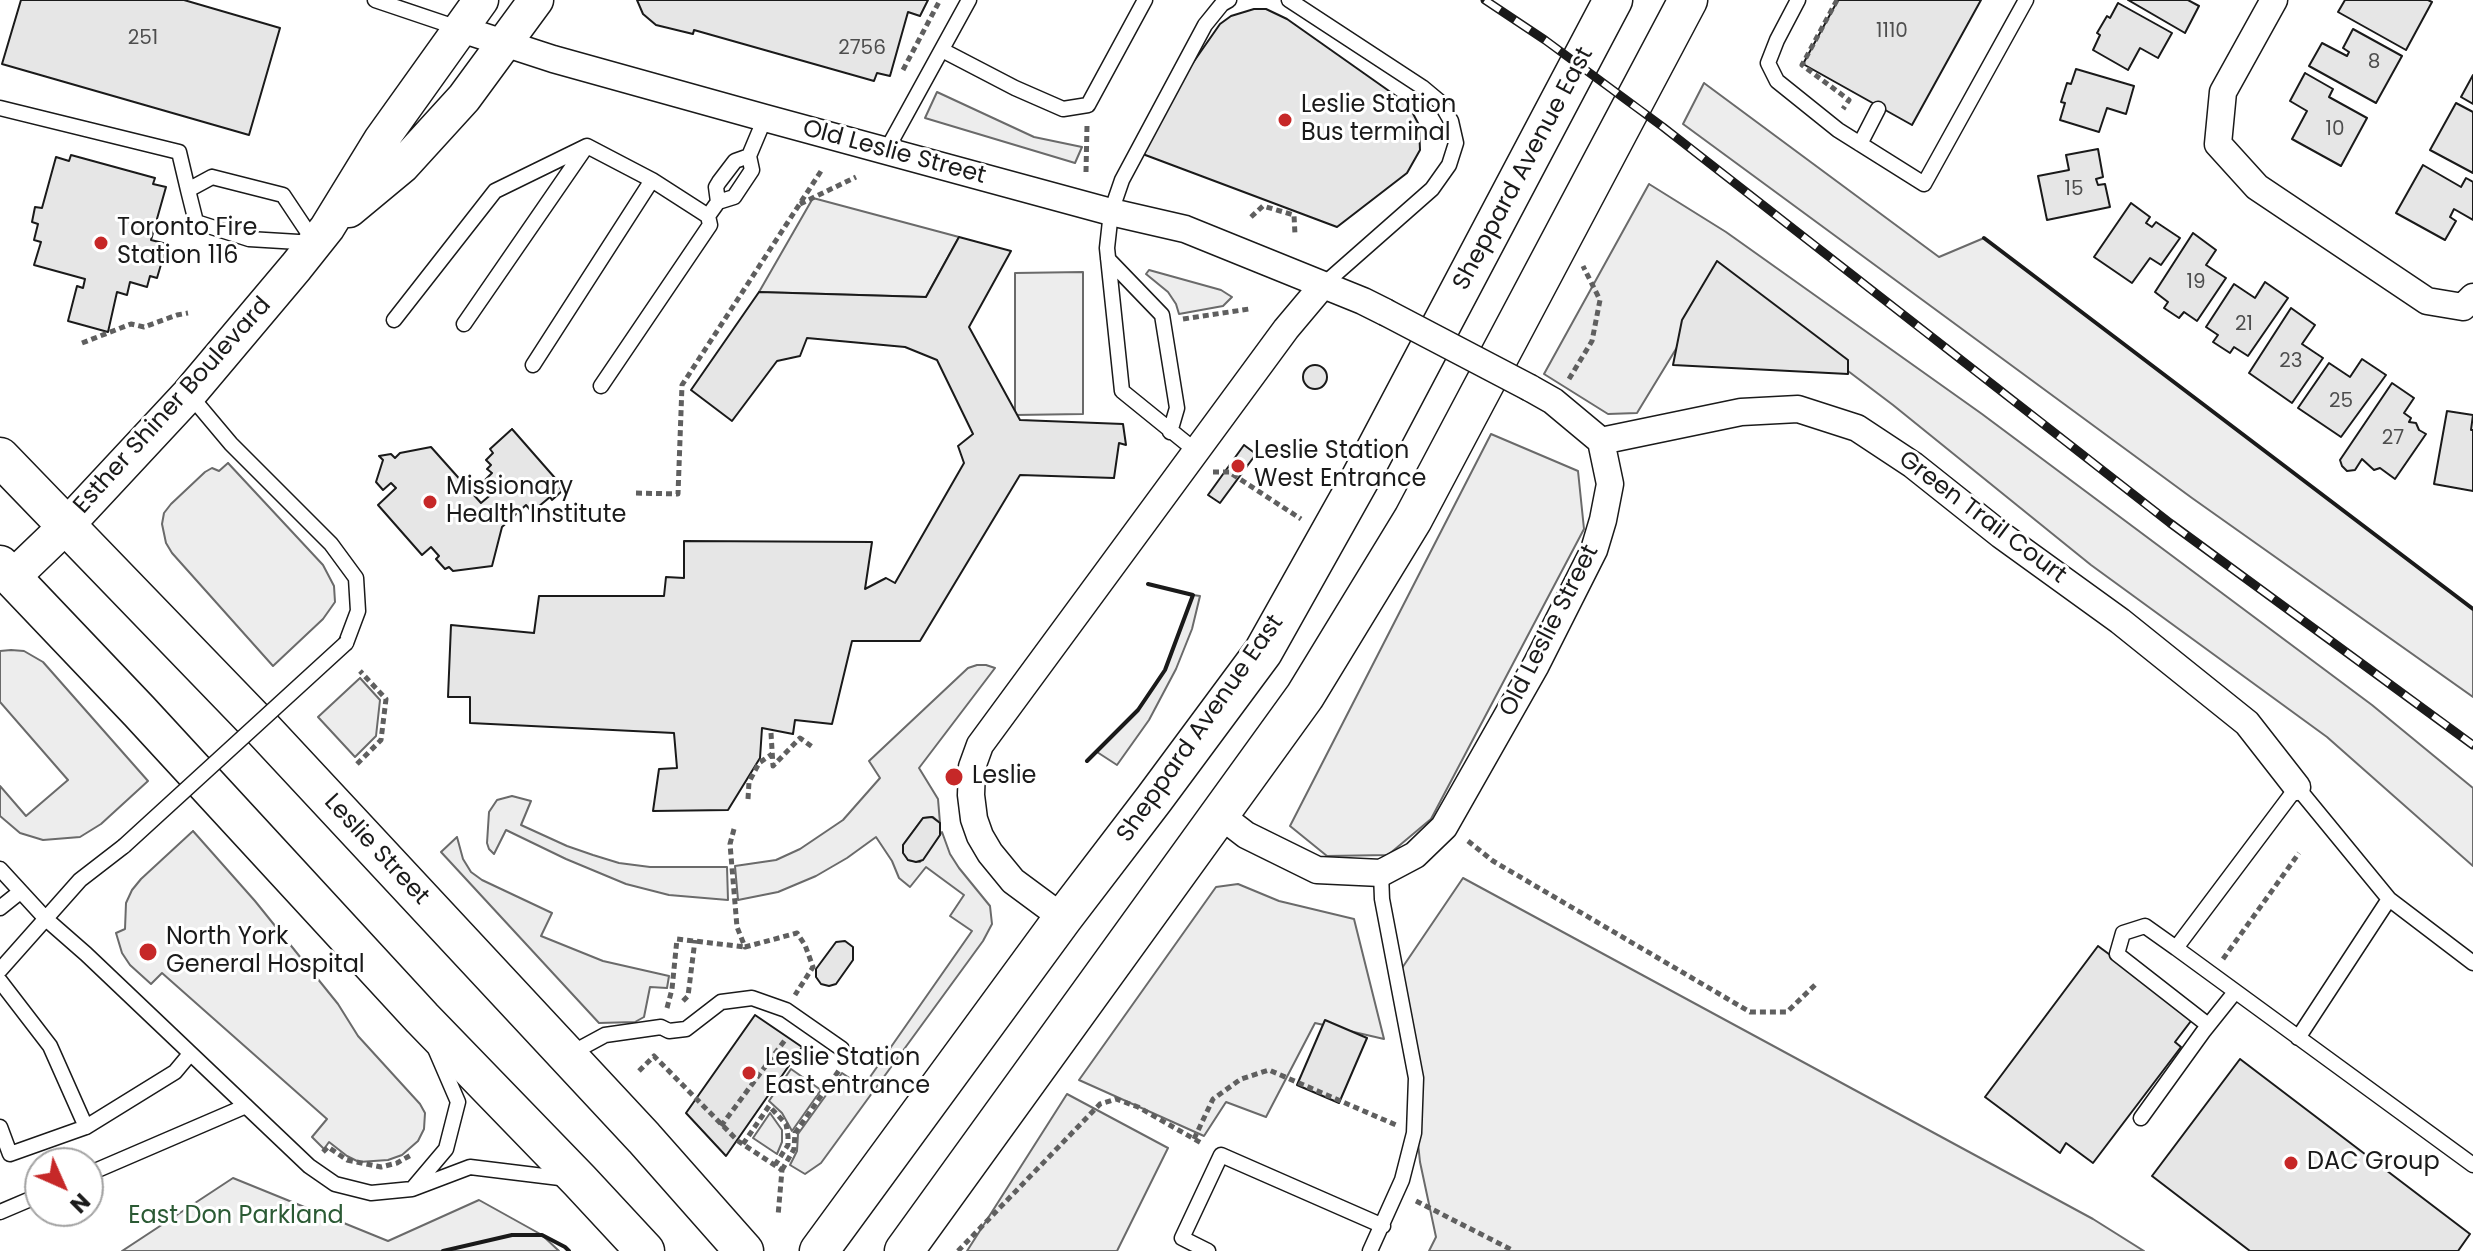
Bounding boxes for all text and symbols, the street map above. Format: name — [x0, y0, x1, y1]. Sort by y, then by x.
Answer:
house number: 1110 — [1876, 20, 1908, 44]
house number: 251 — [128, 27, 158, 51]
house number: 2756 — [838, 37, 886, 61]
street label: Sheppard Avenue East — [1448, 43, 1600, 295]
house number: 8 — [2368, 51, 2380, 75]
place label: Leslie Station Bus terminal — [1301, 92, 1456, 148]
marker: Leslie Station Bus terminal — [1276, 111, 1294, 129]
street label: Old Leslie Street — [799, 115, 989, 191]
house number: 10 — [2326, 118, 2344, 142]
house number: 15 — [2065, 178, 2083, 202]
place label: Toronto Fire Station 116 — [117, 215, 257, 271]
marker: Toronto Fire Station 116 — [92, 234, 110, 252]
house number: 19 — [2187, 271, 2205, 295]
street label: Esther Shiner Boulevard — [68, 292, 278, 520]
house number: 21 — [2235, 313, 2253, 337]
house number: 23 — [2279, 350, 2303, 374]
house number: 25 — [2329, 390, 2353, 414]
house number: 27 — [2382, 427, 2404, 451]
place label: Leslie Station West Entrance — [1254, 438, 1426, 494]
street label: Green Trail Court — [1892, 446, 2072, 590]
marker: Leslie Station West Entrance — [1229, 457, 1247, 475]
place label: Missionary Health Institute — [446, 474, 626, 530]
marker: Missionary Health Institute — [421, 493, 439, 511]
street label: Old Leslie Street — [1494, 540, 1606, 722]
street label: Sheppard Avenue East — [1112, 610, 1290, 848]
place label: Leslie — [972, 763, 1036, 791]
marker: Leslie — [943, 766, 965, 788]
street label: Leslie Street — [317, 789, 435, 911]
place label: North York General Hospital — [166, 924, 365, 980]
marker: North York General Hospital — [137, 941, 159, 963]
place label: Leslie Station East entrance — [765, 1045, 930, 1101]
marker: Leslie Station East entrance — [740, 1064, 758, 1082]
north arrow — [24, 1147, 104, 1227]
place label: DAC Group — [2307, 1149, 2440, 1177]
marker: DAC Group — [2282, 1154, 2300, 1172]
text: N — [63, 1186, 97, 1220]
park label: East Don Parkland — [128, 1203, 344, 1231]

